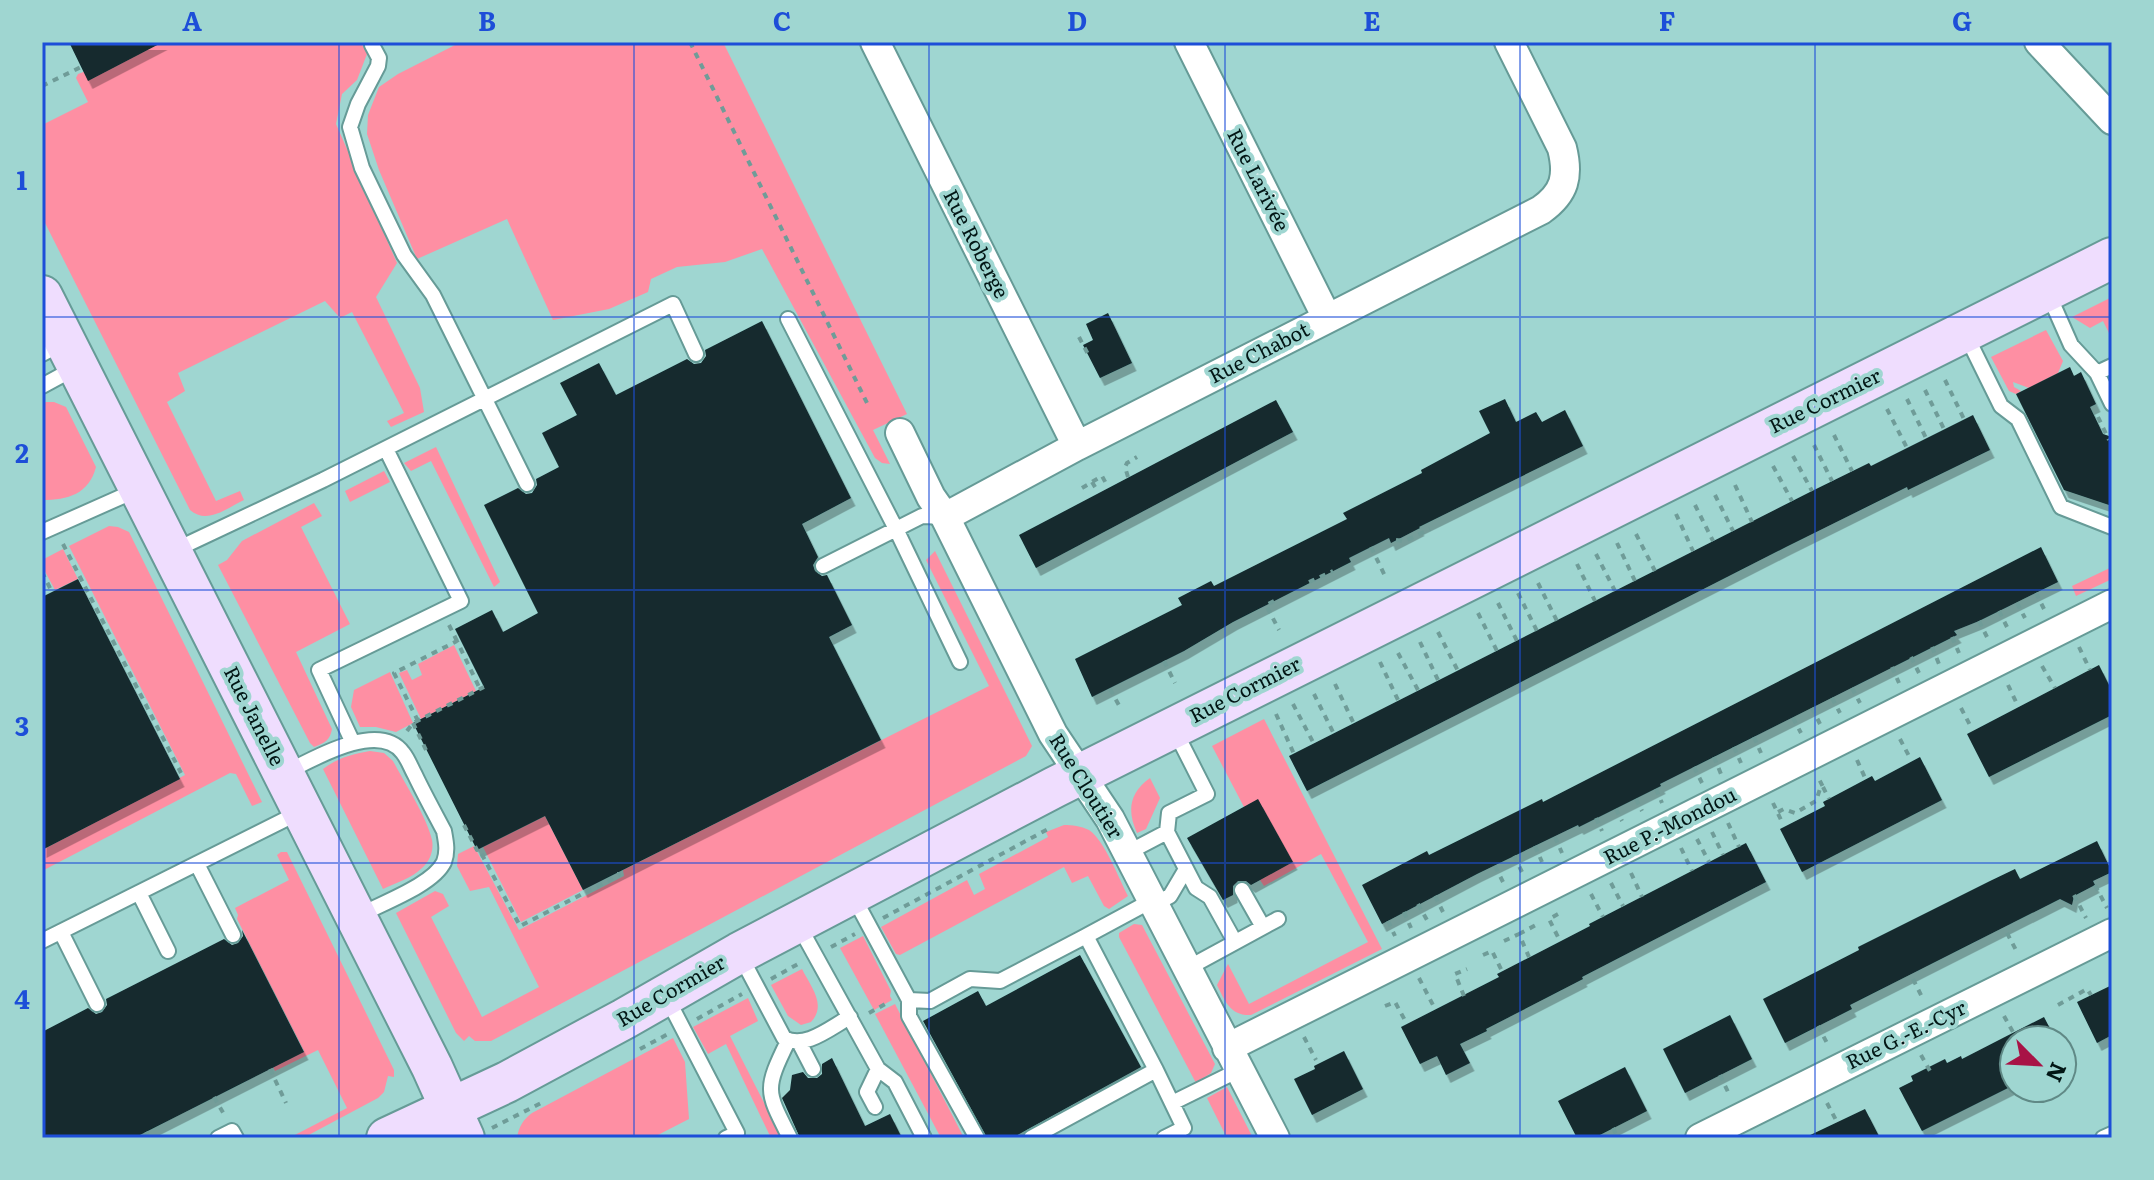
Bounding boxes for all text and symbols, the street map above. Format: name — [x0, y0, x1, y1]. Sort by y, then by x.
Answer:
text: A — [182, 0, 202, 39]
text: B — [478, 0, 496, 39]
text: C — [773, 0, 791, 39]
text: D — [1067, 0, 1087, 39]
text: E — [1363, 0, 1381, 39]
text: F — [1659, 0, 1675, 39]
text: G — [1952, 0, 1972, 39]
street label: Rue Larivée — [1221, 123, 1298, 236]
text: 1 — [17, 159, 28, 198]
street label: Rue Roberge — [937, 183, 1018, 303]
street label: Rue Chabot — [1202, 313, 1314, 389]
street label: Rue Cormier — [1763, 359, 1886, 439]
text: 2 — [15, 432, 29, 471]
street label: Rue Cormier — [1183, 647, 1305, 729]
street label: Rue Janelle — [218, 660, 294, 770]
text: 3 — [15, 705, 29, 744]
street label: Rue Cloutier — [1043, 727, 1132, 844]
street label: Rue P.-Mondou — [1597, 778, 1741, 871]
street label: Rue Cormier — [610, 946, 730, 1033]
text: 4 — [14, 978, 30, 1017]
street label: Rue G.-E.-Cyr — [1840, 991, 1971, 1075]
north arrow — [1998, 1024, 2078, 1104]
text: N — [2039, 1058, 2076, 1088]

